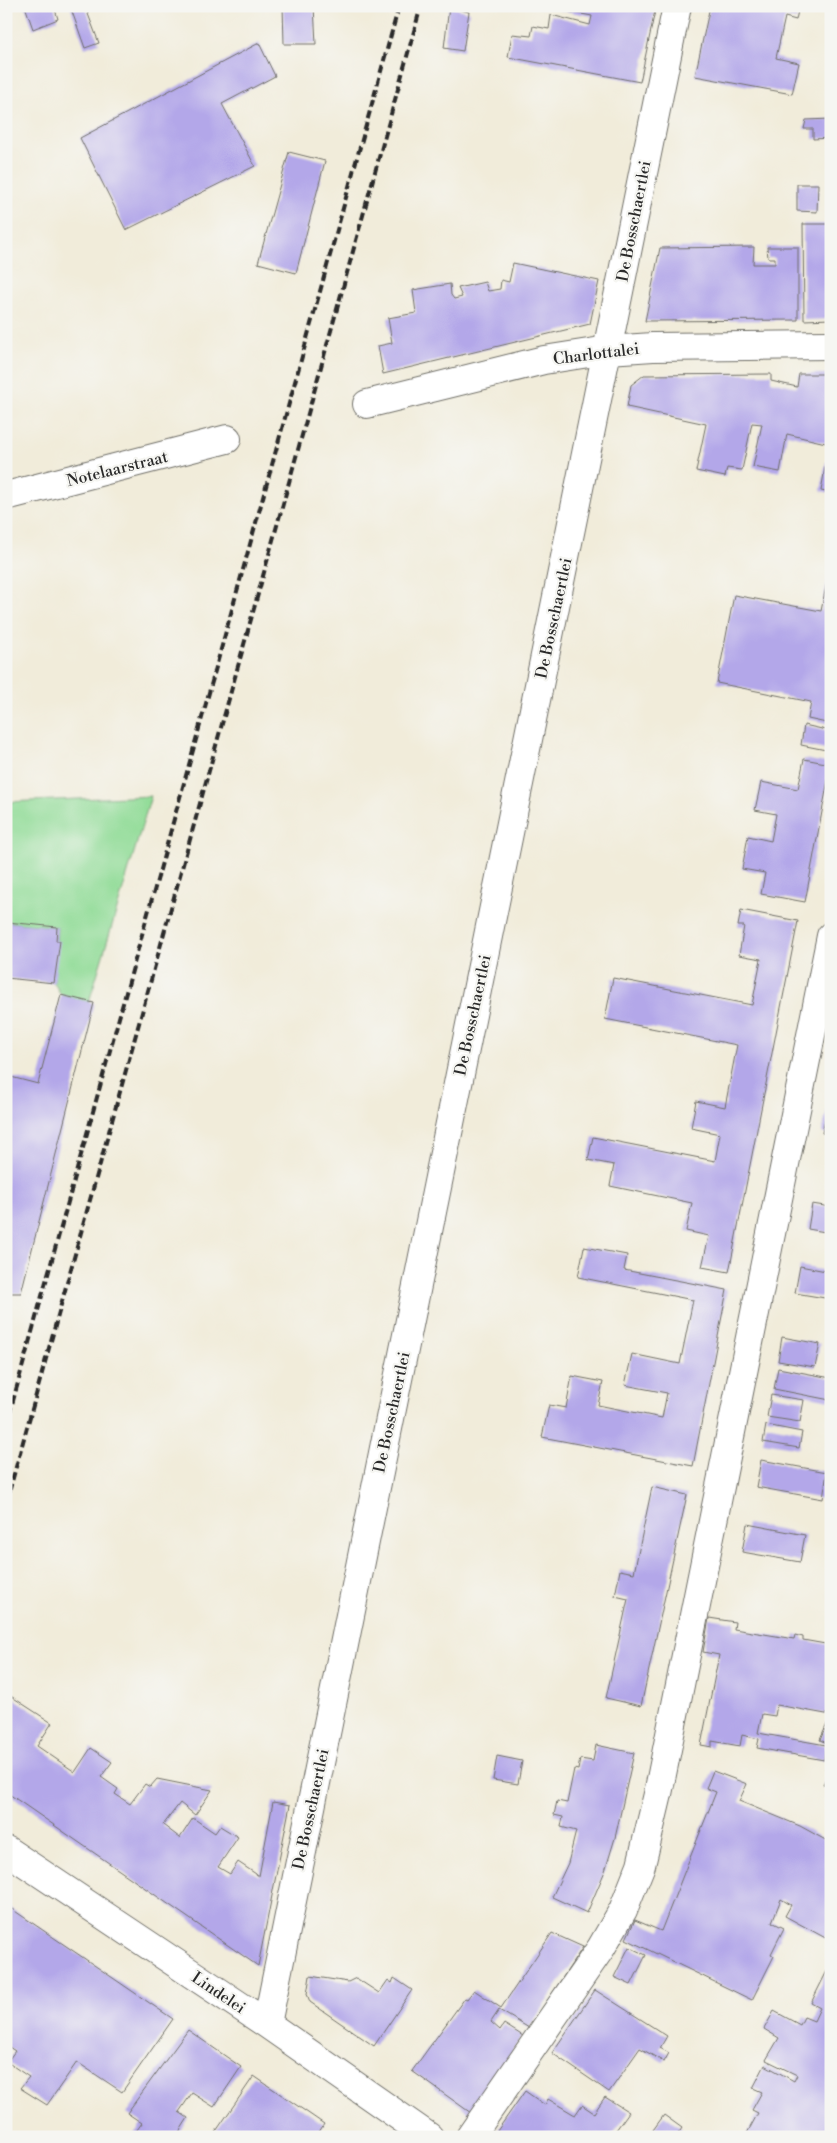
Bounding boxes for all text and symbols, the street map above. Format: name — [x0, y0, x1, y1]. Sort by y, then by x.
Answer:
street label: De Bosschaertlei — [612, 159, 656, 283]
street label: Charlottalei — [552, 339, 640, 369]
street label: Notelaarstraat — [65, 447, 170, 491]
street label: De Bosschaertlei — [531, 556, 577, 680]
street label: De Bosschaertlei — [450, 953, 496, 1077]
street label: De Bosschaertlei — [369, 1350, 415, 1474]
street label: De Bosschaertlei — [288, 1747, 334, 1871]
street label: Lindelei — [188, 1968, 249, 2018]

